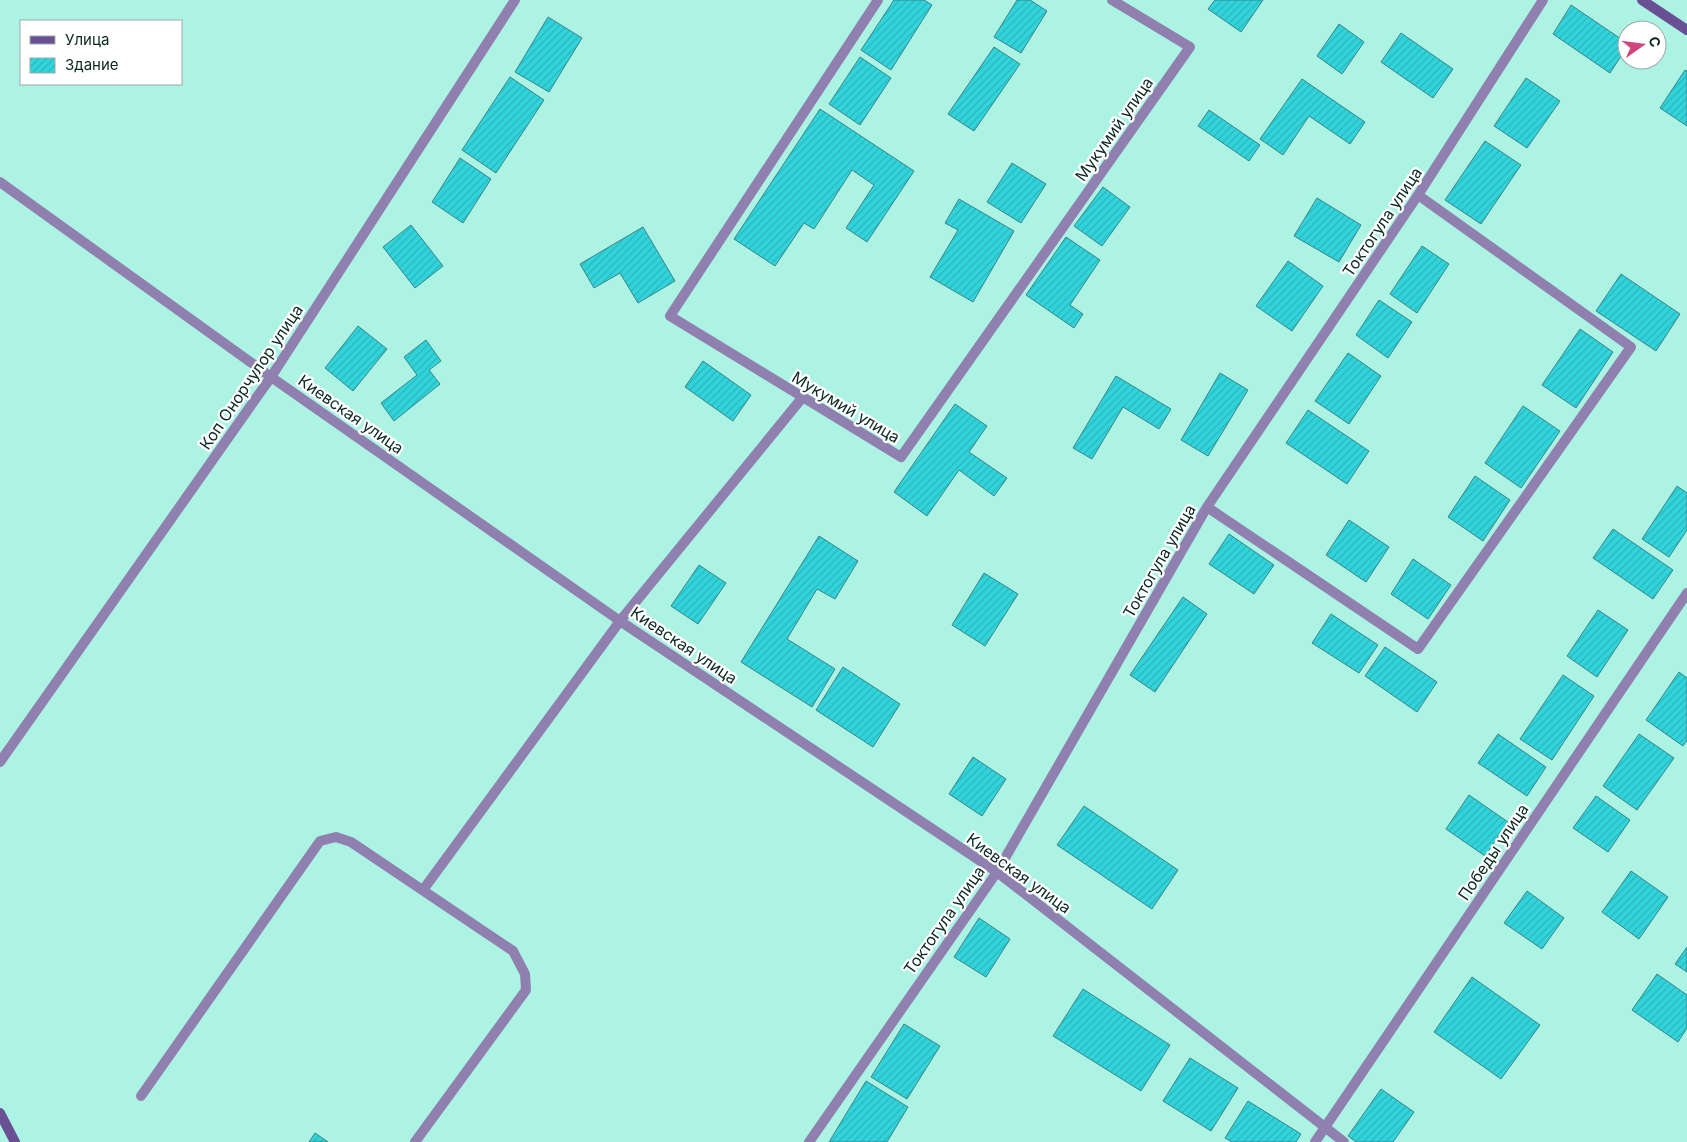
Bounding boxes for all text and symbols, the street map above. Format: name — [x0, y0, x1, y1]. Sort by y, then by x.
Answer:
legend — [20, 20, 182, 85]
north arrow — [1617, 20, 1667, 70]
text: Улица — [65, 30, 109, 49]
text: С — [1646, 35, 1665, 49]
text: Здание — [65, 55, 119, 74]
street label: Мукумий улица — [1071, 73, 1157, 185]
street label: Токтогула улица — [1338, 163, 1426, 281]
street label: Коп Онорчулор улица — [195, 301, 307, 453]
street label: Мукумий улица — [788, 367, 904, 447]
street label: Киевская улица — [294, 370, 408, 458]
street label: Токтогула улица — [1118, 501, 1200, 621]
street label: Киевская улица — [627, 602, 741, 688]
street label: Победы улица — [1453, 800, 1533, 904]
street label: Киевская улица — [963, 828, 1075, 918]
street label: Токтогула улица — [899, 862, 989, 978]

